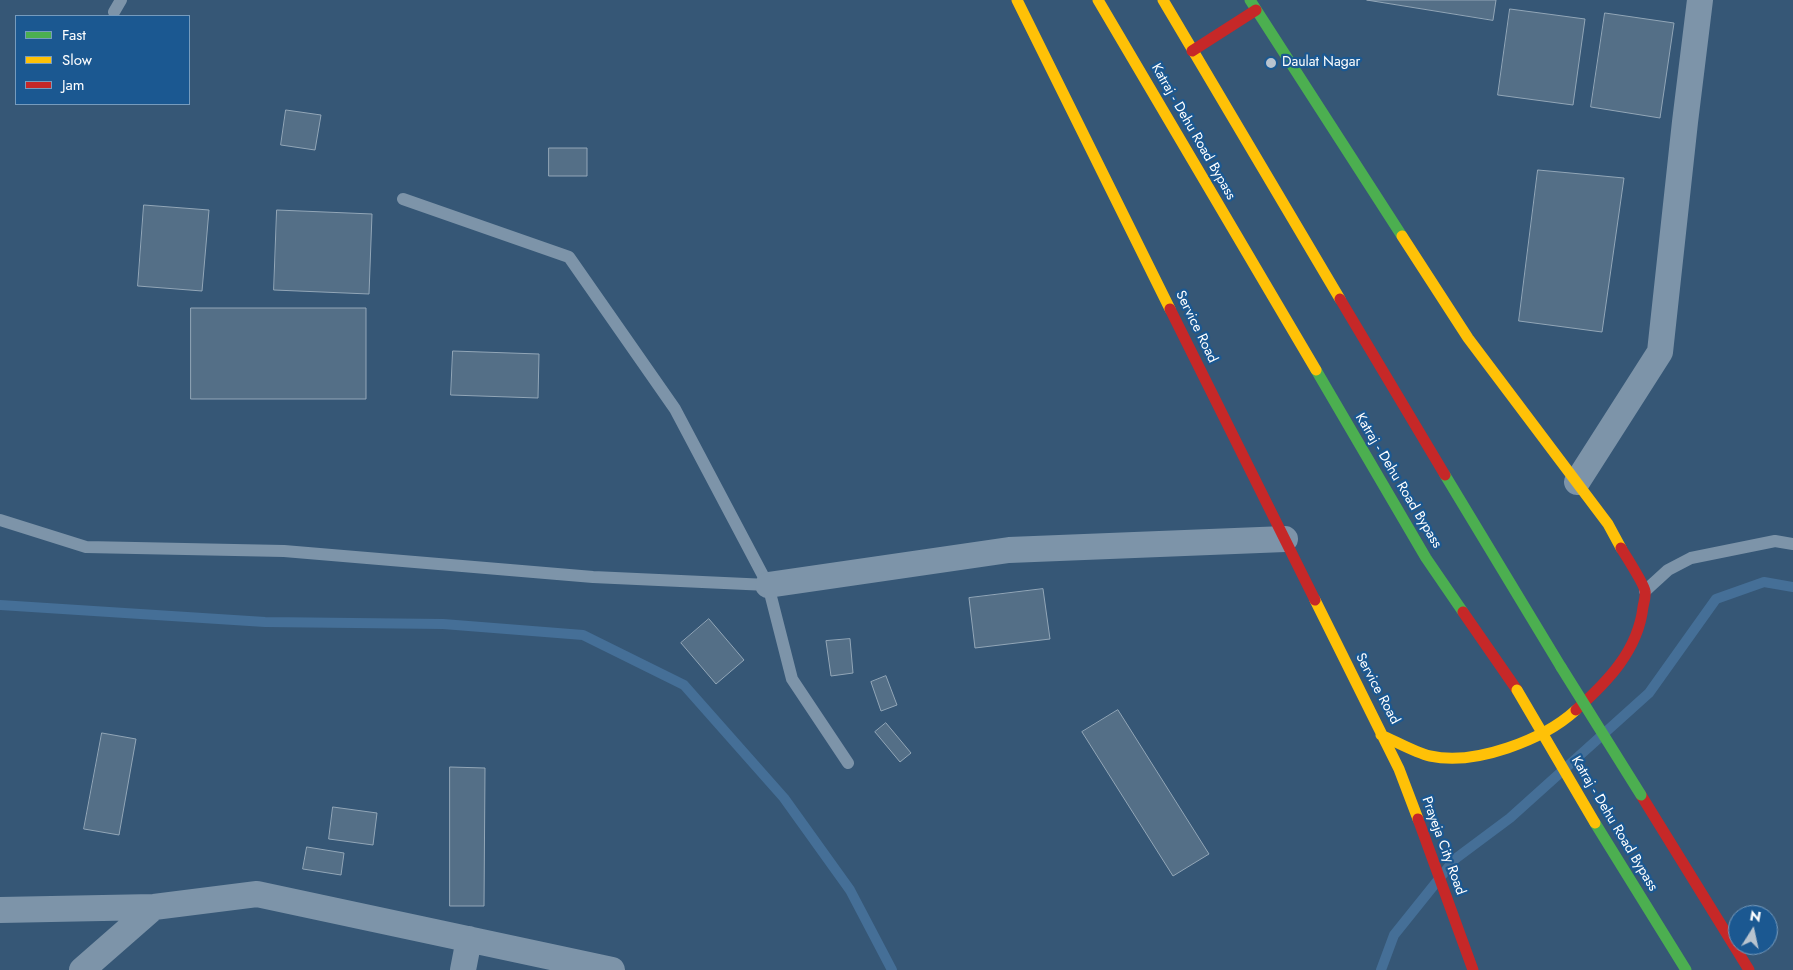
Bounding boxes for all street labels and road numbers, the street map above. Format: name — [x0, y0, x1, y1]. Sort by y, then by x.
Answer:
street label: Katraj - Dehu Road Bypass — [1147, 61, 1239, 203]
street label: Service Road — [1171, 288, 1221, 366]
street label: Katraj - Dehu Road Bypass — [1351, 411, 1445, 551]
street label: Service Road — [1351, 651, 1403, 727]
street label: Katraj - Dehu Road Bypass — [1567, 754, 1661, 894]
street label: Prayeja City Road — [1417, 794, 1469, 898]

